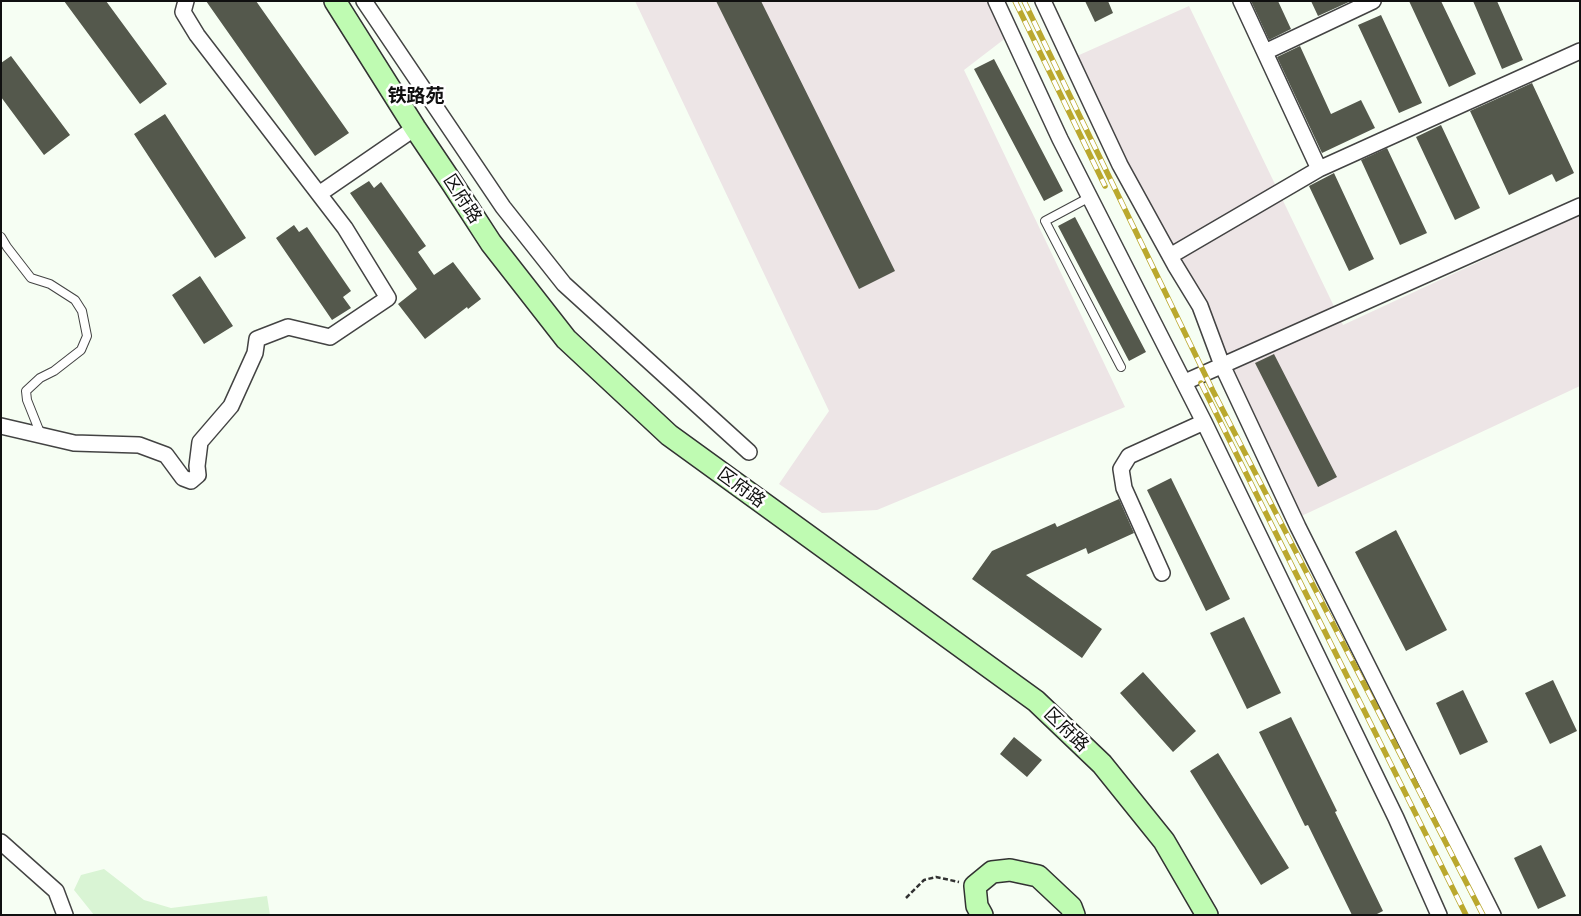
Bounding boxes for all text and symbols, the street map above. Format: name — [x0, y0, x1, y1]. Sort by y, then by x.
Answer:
district label: 铁路苑 — [388, 85, 444, 107]
street label: 区府路 — [438, 170, 486, 228]
street label: 区府路 — [713, 463, 769, 513]
street label: 区府路 — [1039, 703, 1093, 757]

